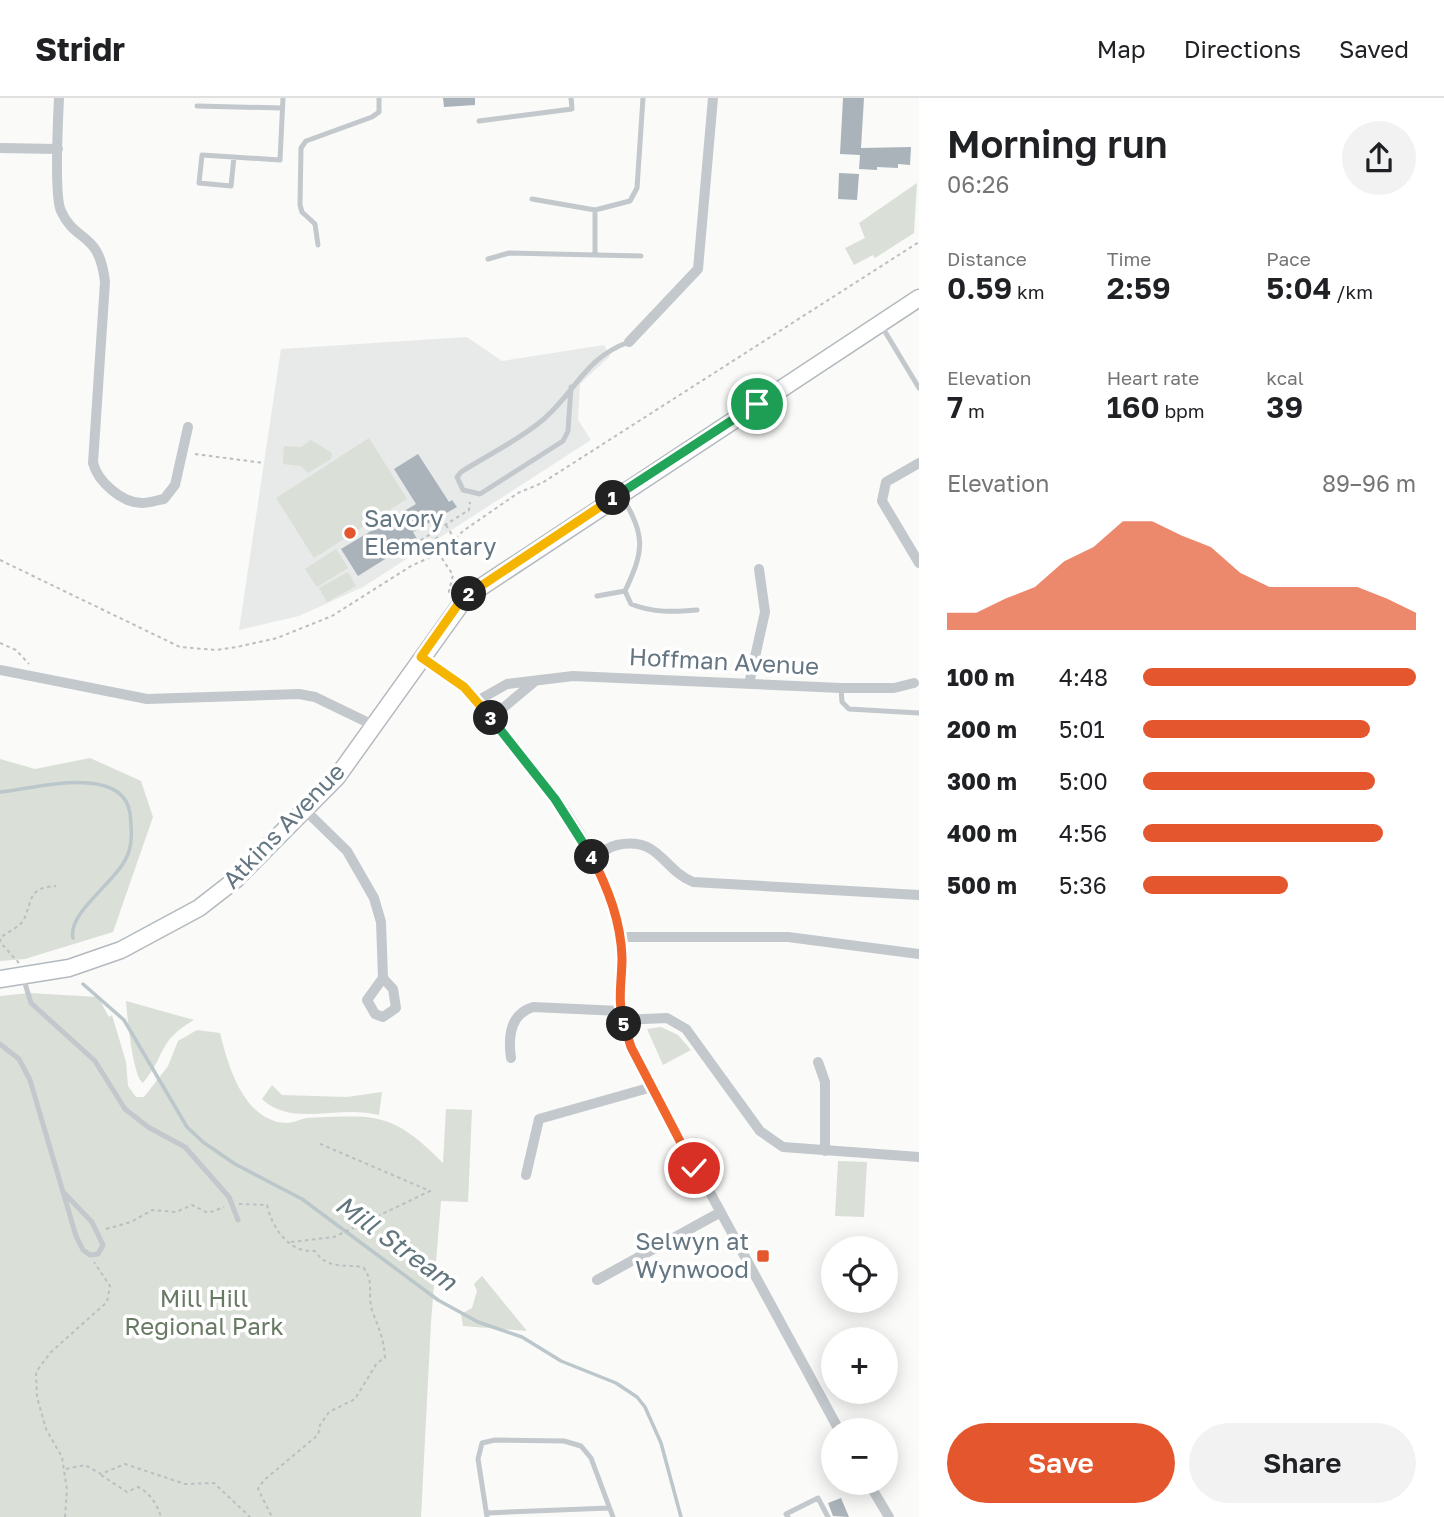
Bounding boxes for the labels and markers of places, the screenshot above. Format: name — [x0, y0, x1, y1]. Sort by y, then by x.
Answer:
pin — [727, 374, 787, 434]
pin: 1 — [596, 480, 630, 516]
place label: Savory Elementary — [364, 503, 496, 560]
marker: Savory Elementary — [342, 525, 358, 541]
pin: 2 — [452, 576, 486, 612]
pin: 3 — [474, 700, 508, 736]
pin: 4 — [574, 840, 610, 874]
pin: 5 — [606, 1006, 642, 1042]
pin — [664, 1138, 724, 1198]
place label: Selwyn at Wynwood — [635, 1226, 749, 1283]
marker: Selwyn at Wynwood — [755, 1248, 771, 1264]

